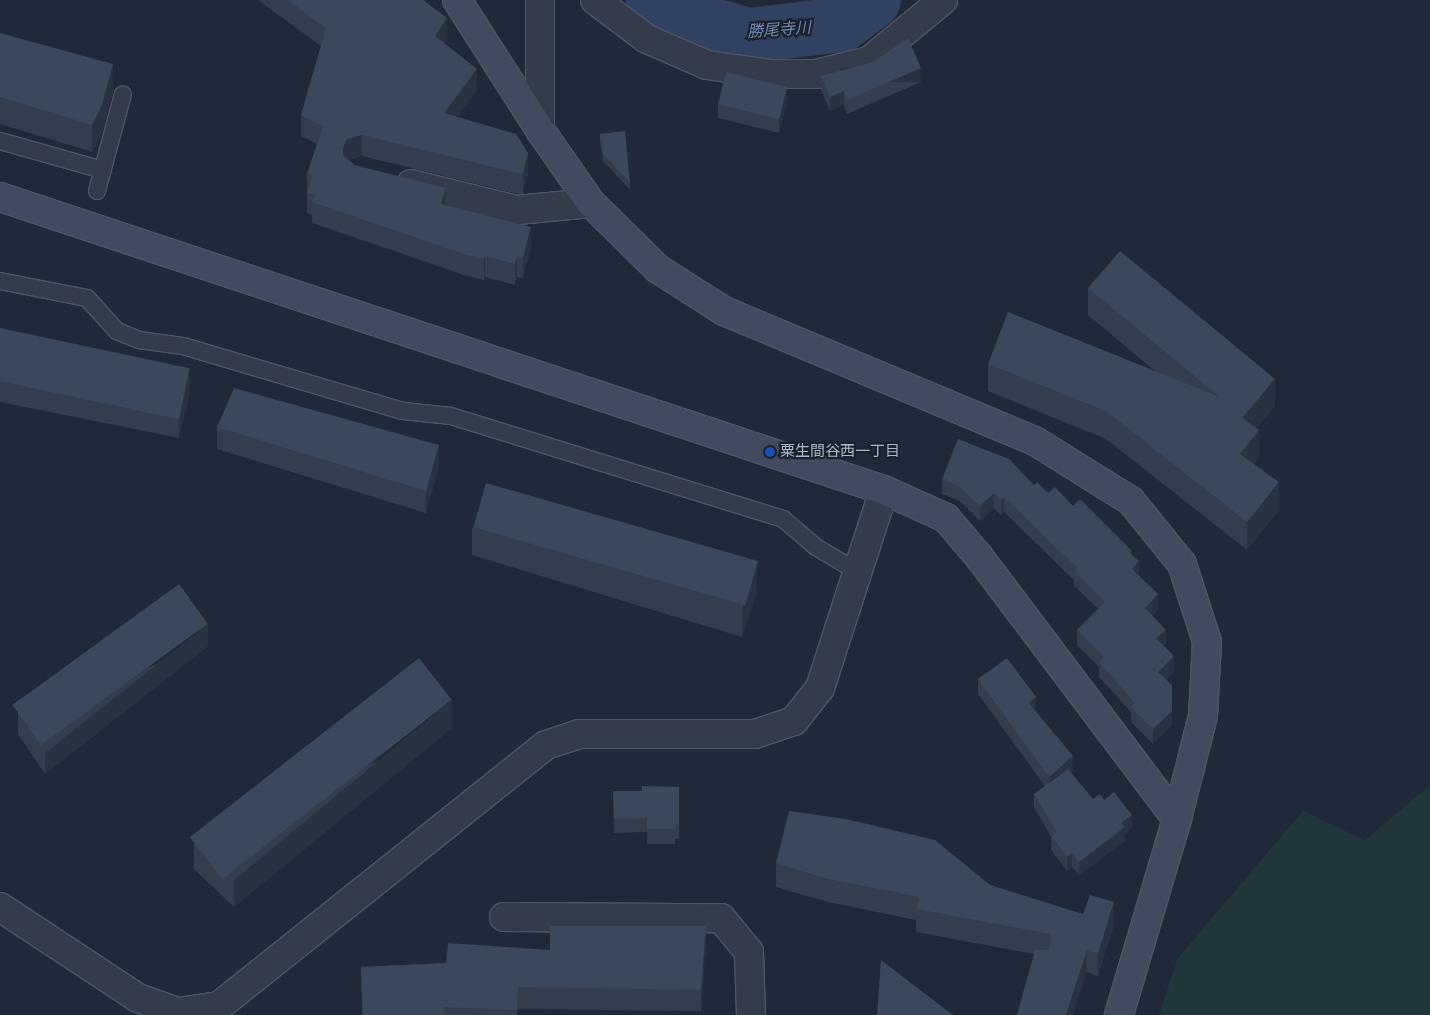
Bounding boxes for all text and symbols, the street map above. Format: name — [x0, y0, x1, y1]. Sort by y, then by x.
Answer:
water label: 勝尾寺川 — [746, 18, 812, 42]
place label: 粟生間谷西一丁目 — [780, 443, 900, 461]
marker: 粟生間谷西一丁目 — [764, 446, 776, 458]

